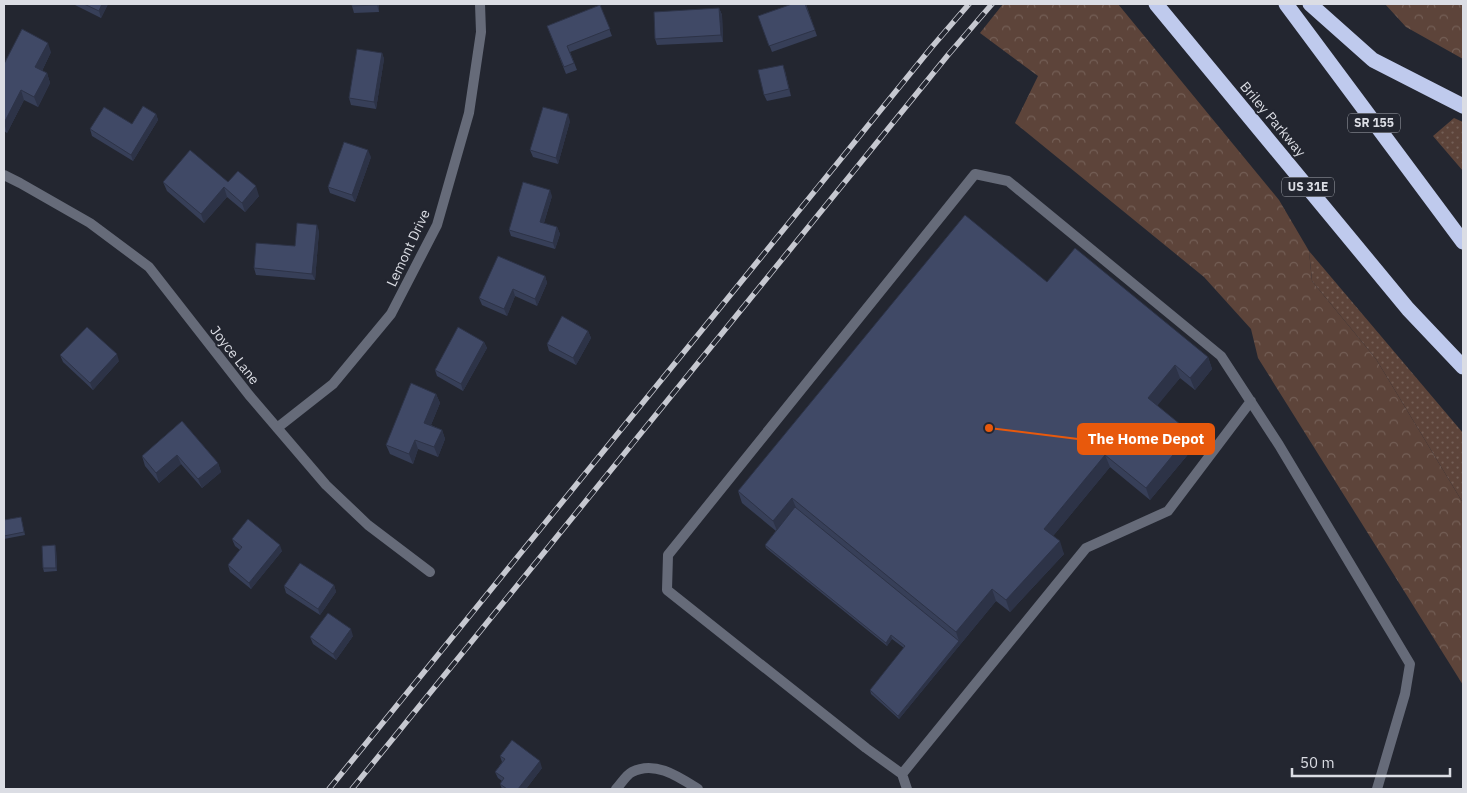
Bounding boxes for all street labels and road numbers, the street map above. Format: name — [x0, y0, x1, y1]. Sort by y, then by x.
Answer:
street label: Briley Parkway — [1236, 78, 1310, 160]
road number: SR 155 — [1348, 114, 1400, 132]
road number: US 31E — [1282, 178, 1334, 196]
street label: Lemont Drive — [382, 206, 434, 290]
street label: Joyce Lane — [206, 322, 264, 388]

